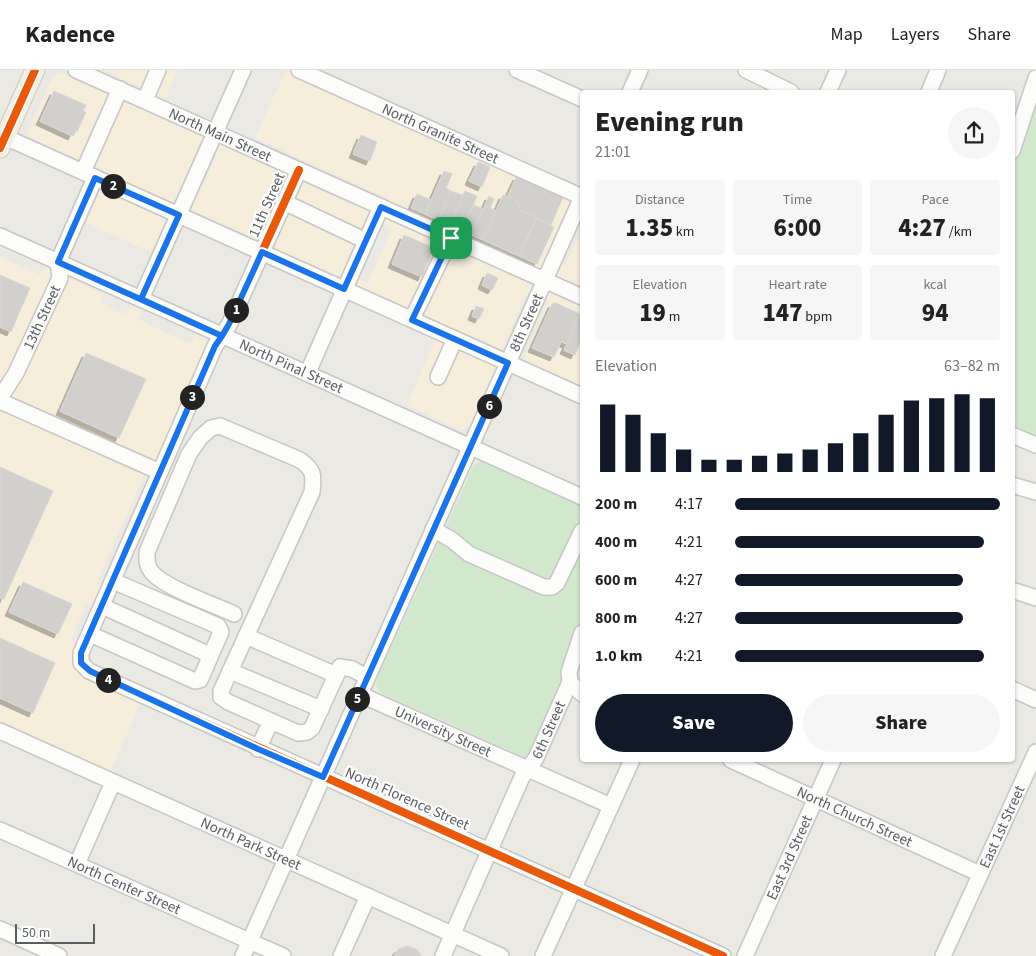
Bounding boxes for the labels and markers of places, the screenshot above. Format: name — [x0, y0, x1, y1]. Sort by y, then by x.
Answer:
pin: 2 — [100, 174, 126, 198]
pin — [430, 217, 472, 259]
pin: 1 — [224, 298, 248, 322]
pin: 3 — [180, 384, 204, 410]
pin: 6 — [476, 394, 502, 418]
pin: 4 — [96, 668, 120, 692]
pin: 5 — [344, 686, 370, 712]

